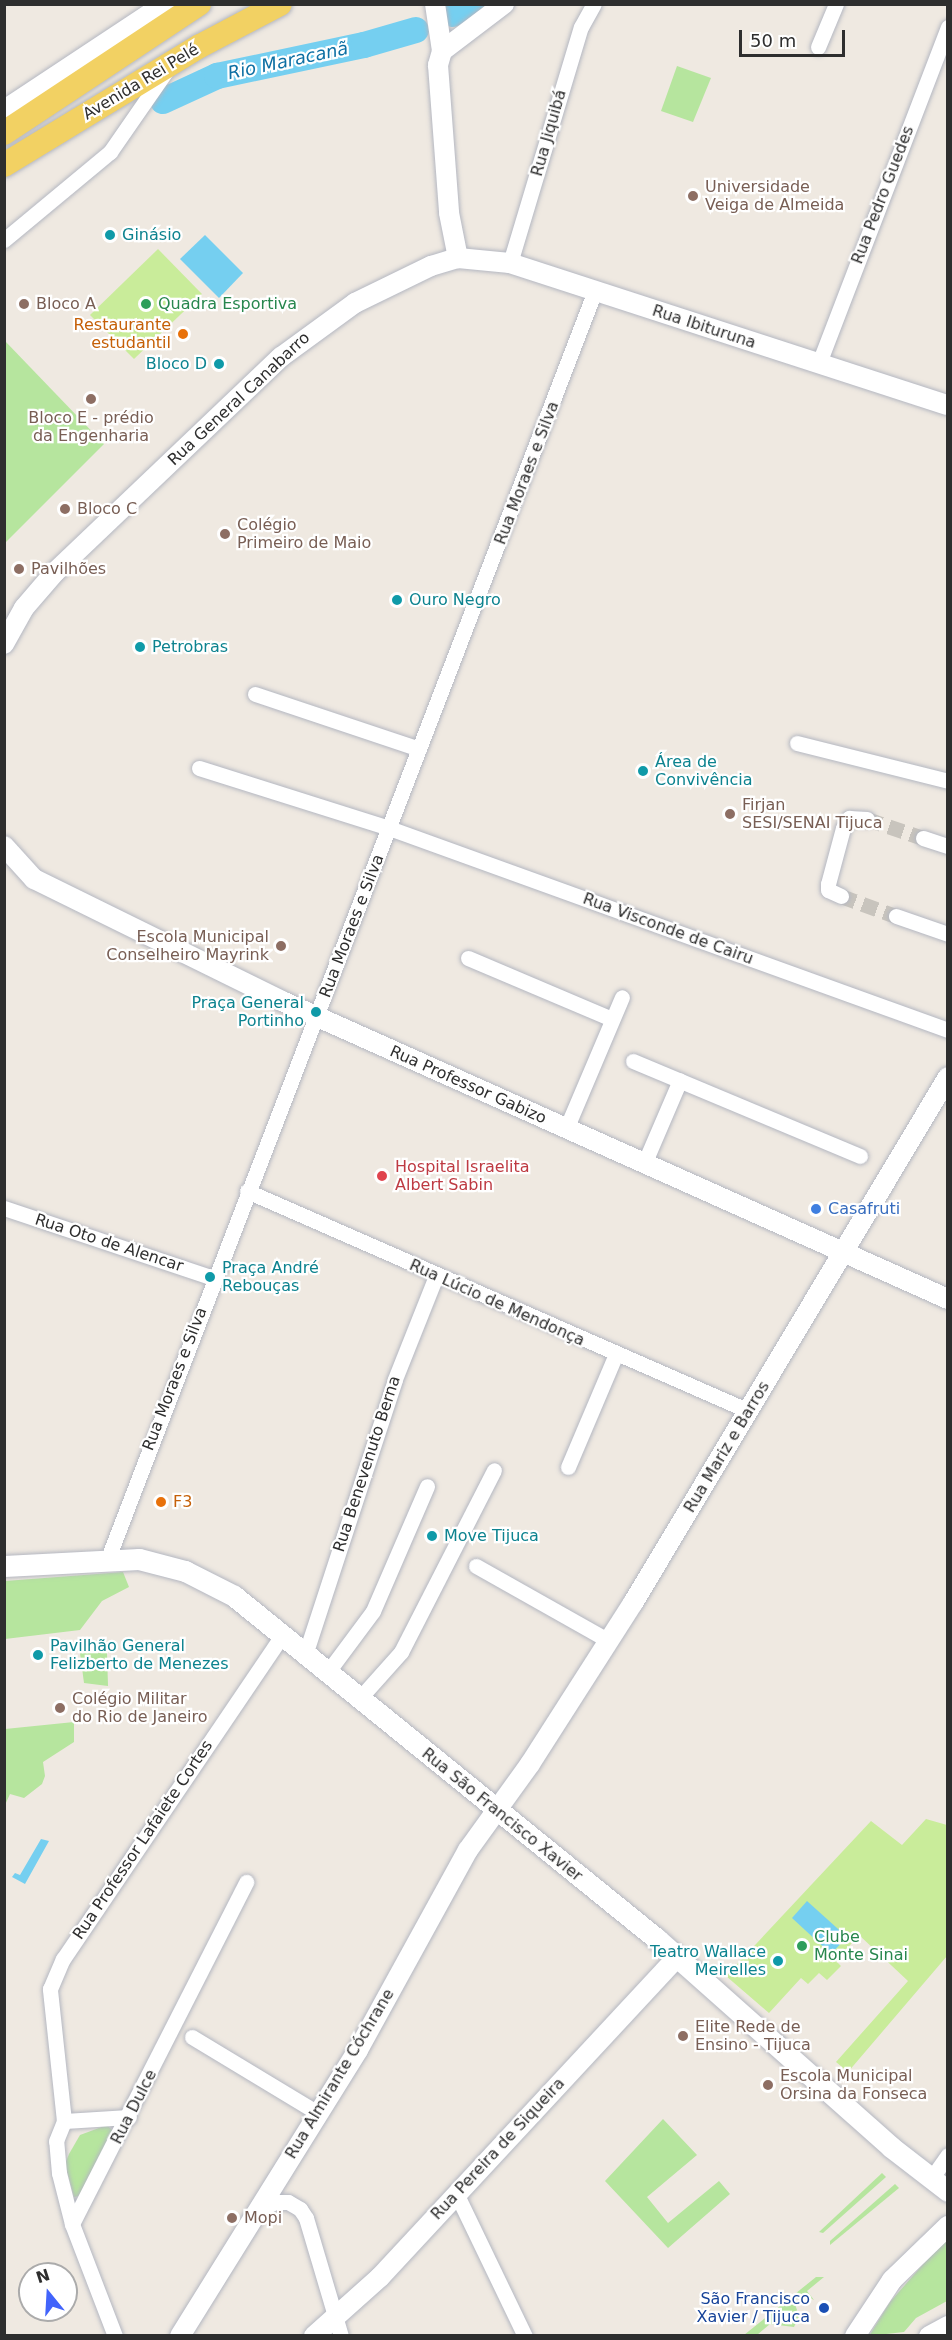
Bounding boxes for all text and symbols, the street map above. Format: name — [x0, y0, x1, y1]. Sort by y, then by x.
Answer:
scale bar — [742, 18, 848, 56]
text: 50 m — [750, 30, 796, 51]
water label: Rio Maracanã — [226, 38, 350, 84]
street label: Avenida Rei Pelé — [80, 40, 202, 124]
street label: Rua Jiquibá — [527, 87, 571, 179]
street label: Rua Pedro Guedes — [848, 123, 918, 267]
place label: Universidade Veiga de Almeida — [705, 177, 844, 215]
marker: Universidade Veiga de Almeida — [686, 189, 700, 203]
place label: Ginásio — [122, 225, 181, 245]
marker: Ginásio — [103, 228, 117, 242]
place label: Bloco A — [36, 294, 96, 314]
place label: Quadra Esportiva — [158, 294, 297, 314]
marker: Bloco A — [17, 297, 31, 311]
marker: Quadra Esportiva — [139, 297, 153, 311]
street label: Rua Ibituruna — [650, 301, 758, 353]
place label: Restaurante estudantil — [74, 315, 171, 353]
marker: Restaurante estudantil — [176, 327, 190, 341]
street label: Rua General Canabarro — [164, 328, 314, 470]
place label: Bloco D — [146, 354, 207, 374]
marker: Bloco D — [212, 357, 226, 371]
marker: Bloco E - prédio da Engenharia — [84, 392, 98, 406]
street label: Rua Moraes e Silva — [491, 399, 563, 547]
place label: Bloco E - prédio da Engenharia — [28, 408, 154, 446]
place label: Bloco C — [77, 499, 137, 519]
marker: Bloco C — [58, 502, 72, 516]
place label: Colégio Primeiro de Maio — [237, 515, 371, 553]
marker: Colégio Primeiro de Maio — [218, 527, 232, 541]
place label: Pavilhões — [31, 559, 106, 579]
marker: Pavilhões — [12, 562, 26, 576]
place label: Ouro Negro — [409, 590, 501, 610]
marker: Ouro Negro — [390, 593, 404, 607]
place label: Petrobras — [152, 637, 228, 657]
marker: Petrobras — [133, 640, 147, 654]
place label: Área de Convivência — [655, 752, 753, 790]
marker: Área de Convivência — [636, 764, 650, 778]
place label: Firjan SESI/SENAI Tijuca — [742, 795, 882, 833]
marker: Firjan SESI/SENAI Tijuca — [723, 807, 737, 821]
street label: Rua Moraes e Silva — [316, 852, 388, 1000]
street label: Rua Visconde de Cairu — [580, 889, 756, 969]
place label: Escola Municipal Conselheiro Mayrink — [106, 927, 269, 965]
marker: Escola Municipal Conselheiro Mayrink — [274, 939, 288, 953]
place label: Praça General Portinho — [192, 993, 304, 1031]
marker: Praça General Portinho — [309, 1005, 323, 1019]
street label: Rua Professor Gabizo — [387, 1042, 549, 1128]
place label: Hospital Israelita Albert Sabin — [395, 1157, 530, 1195]
marker: Hospital Israelita Albert Sabin — [373, 1167, 391, 1185]
place label: Casafruti — [828, 1199, 900, 1219]
marker: Casafruti — [809, 1202, 823, 1216]
street label: Rua Oto de Alencar — [32, 1210, 186, 1276]
street label: Rua Lúcio de Mendonça — [406, 1256, 588, 1350]
place label: Praça André Rebouças — [222, 1258, 319, 1296]
marker: Praça André Rebouças — [203, 1270, 217, 1284]
street label: Rua Moraes e Silva — [139, 1305, 211, 1453]
street label: Rua Benevenuto Berna — [329, 1374, 405, 1554]
street label: Rua Mariz e Barros — [680, 1378, 774, 1516]
place label: F3 — [173, 1492, 192, 1512]
marker: F3 — [154, 1495, 168, 1509]
place label: Move Tijuca — [444, 1526, 539, 1546]
marker: Move Tijuca — [425, 1529, 439, 1543]
place label: Pavilhão General Felizberto de Menezes — [50, 1636, 228, 1674]
marker: Pavilhão General Felizberto de Menezes — [31, 1648, 45, 1662]
place label: Colégio Militar do Rio de Janeiro — [72, 1689, 208, 1727]
marker: Colégio Militar do Rio de Janeiro — [53, 1701, 67, 1715]
street label: Rua Professor Lafaiete Cortes — [69, 1737, 217, 1943]
street label: Rua São Francisco Xavier — [418, 1744, 586, 1886]
place label: Clube Monte Sinai — [814, 1927, 908, 1965]
marker: Clube Monte Sinai — [795, 1939, 809, 1953]
place label: Teatro Wallace Meirelles — [650, 1942, 766, 1980]
marker: Teatro Wallace Meirelles — [771, 1954, 785, 1968]
street label: Rua Almirante Cóchrane — [282, 1986, 398, 2162]
place label: Elite Rede de Ensino - Tijuca — [695, 2017, 811, 2055]
marker: Elite Rede de Ensino - Tijuca — [676, 2029, 690, 2043]
place label: Escola Municipal Orsina da Fonseca — [780, 2066, 927, 2104]
street label: Rua Dulce — [107, 2067, 161, 2147]
street label: Rua Pereira de Siqueira — [427, 2074, 569, 2224]
marker: Escola Municipal Orsina da Fonseca — [761, 2078, 775, 2092]
place label: Mopi — [244, 2208, 282, 2228]
marker: Mopi — [225, 2211, 239, 2225]
north arrow — [18, 2262, 78, 2322]
text: N — [34, 2265, 52, 2287]
place label: São Francisco Xavier / Tijuca — [696, 2289, 810, 2327]
marker: São Francisco Xavier / Tijuca — [815, 2299, 833, 2317]

